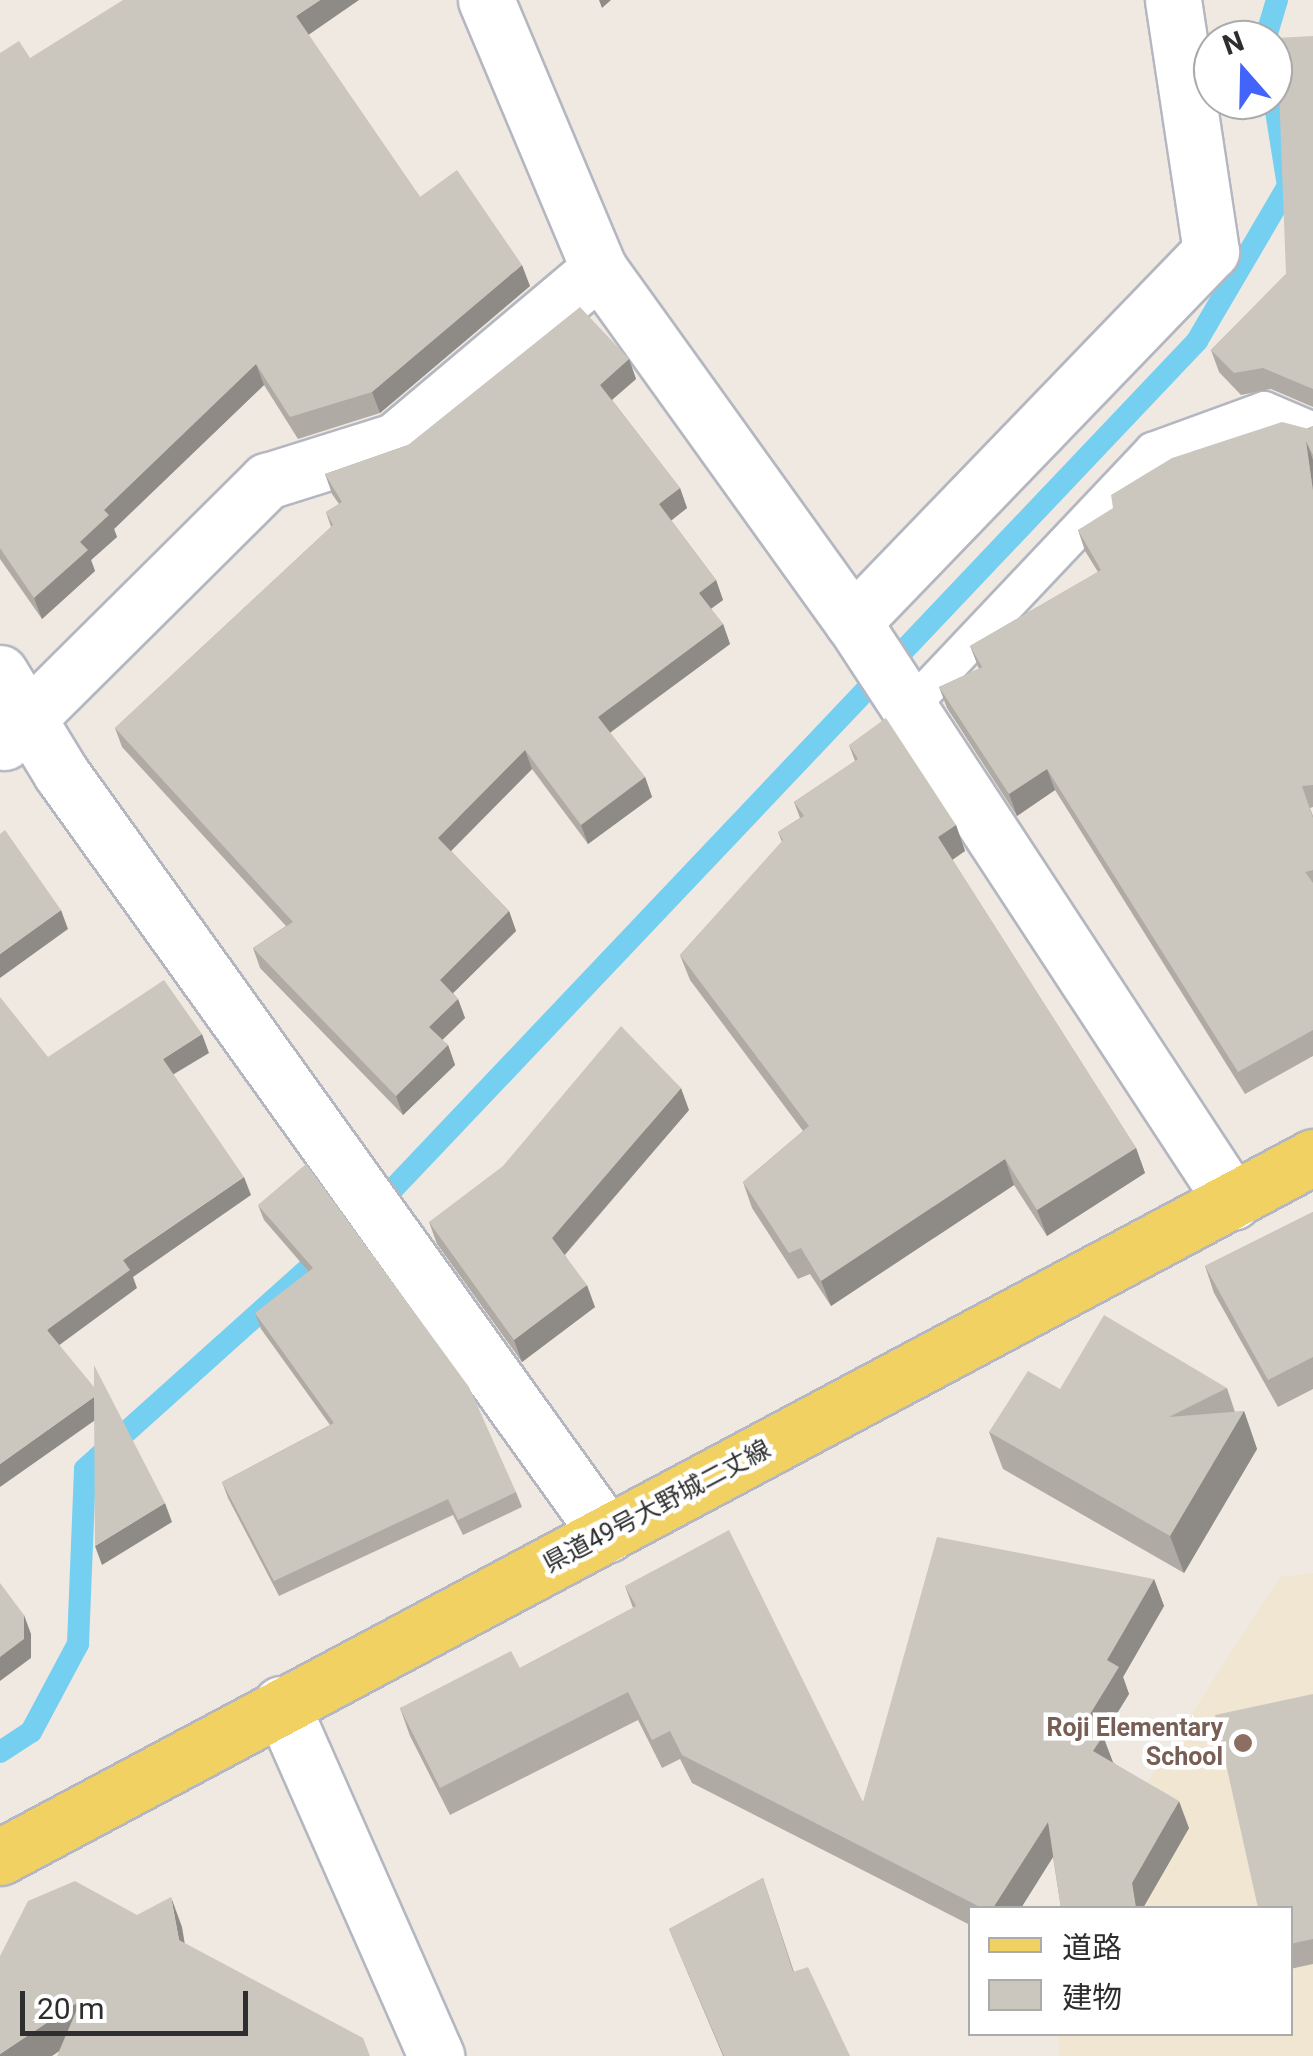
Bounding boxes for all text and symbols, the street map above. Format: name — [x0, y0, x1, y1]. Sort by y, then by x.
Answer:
north arrow — [1193, 20, 1293, 120]
text: N — [1218, 24, 1248, 62]
street label: 県道49号大野城二丈線 — [538, 1434, 776, 1580]
place label: Roji Elementary School — [1046, 1714, 1223, 1773]
marker: Roji Elementary School — [1232, 1732, 1254, 1754]
legend — [968, 1906, 1293, 2036]
text: 道路 — [1062, 1930, 1122, 1965]
scale bar — [25, 1971, 252, 2033]
text: 建物 — [1062, 1980, 1122, 2015]
text: 20 m — [37, 1991, 104, 2026]

